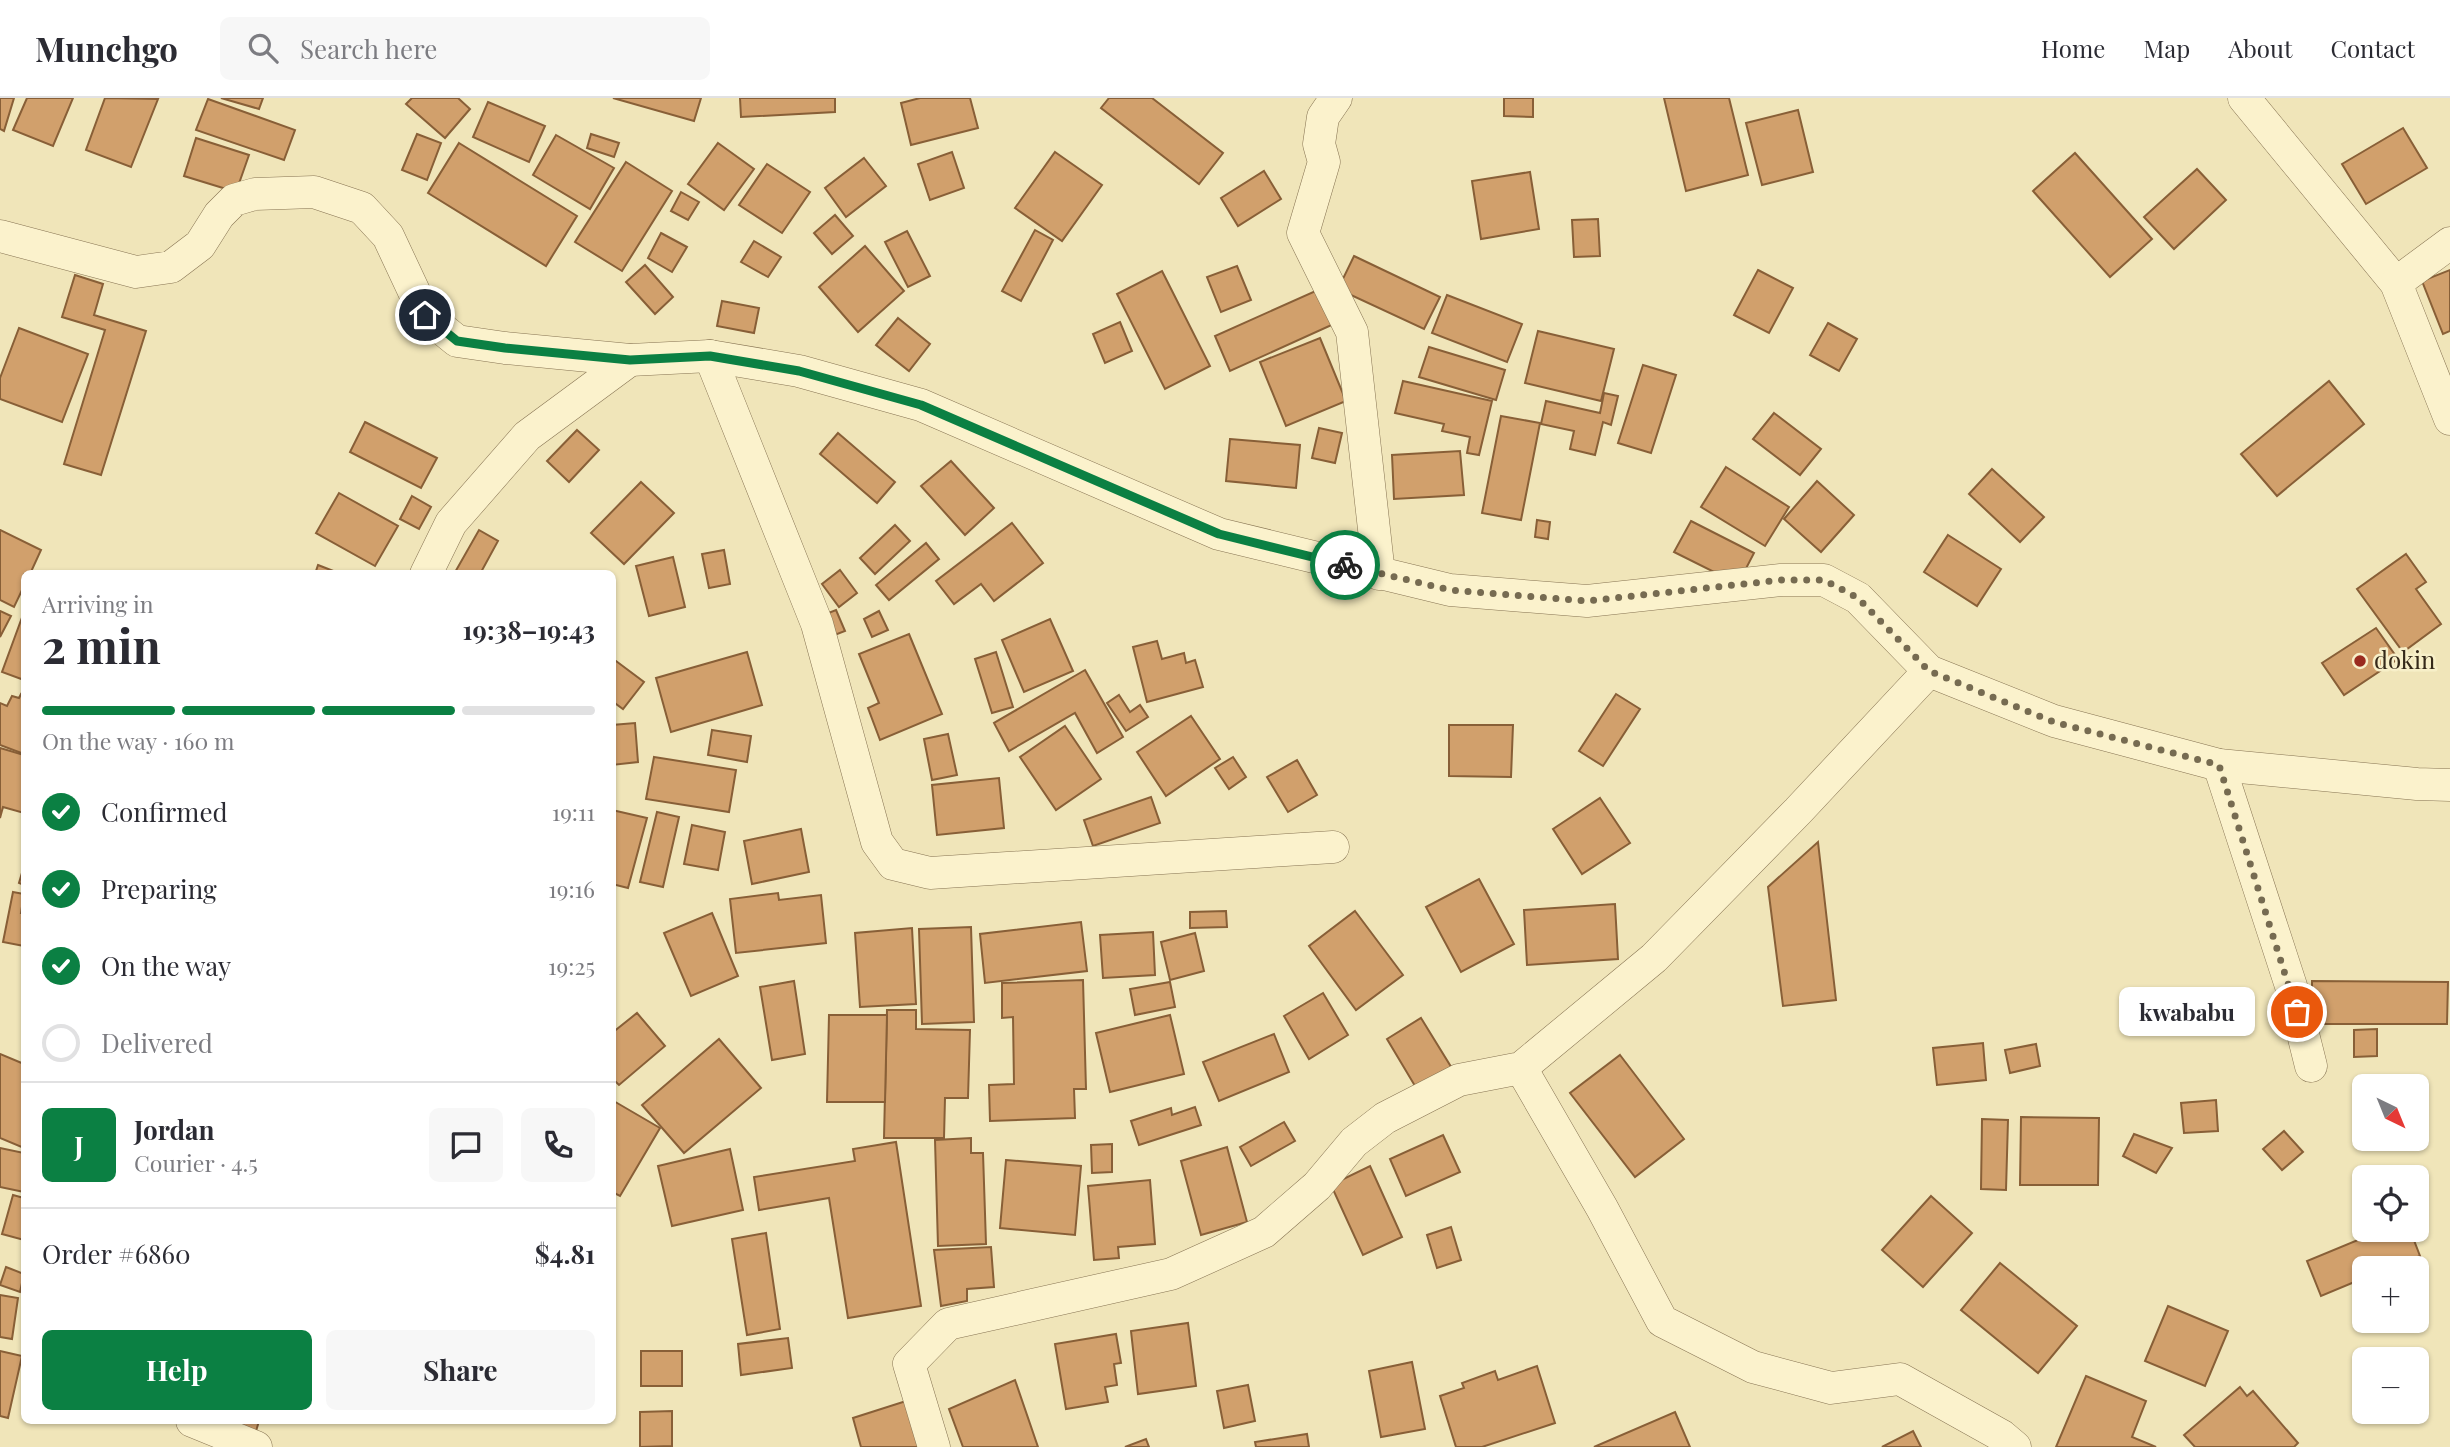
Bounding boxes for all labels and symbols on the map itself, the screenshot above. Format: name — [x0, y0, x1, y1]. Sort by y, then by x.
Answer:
pin — [395, 285, 455, 345]
courier — [1310, 530, 1380, 600]
place label: dokin — [2374, 643, 2435, 675]
marker: dokin — [2352, 653, 2368, 669]
pin — [2267, 982, 2327, 1042]
callout: kwababu — [2118, 988, 2255, 1037]
north arrow — [2352, 1074, 2429, 1152]

